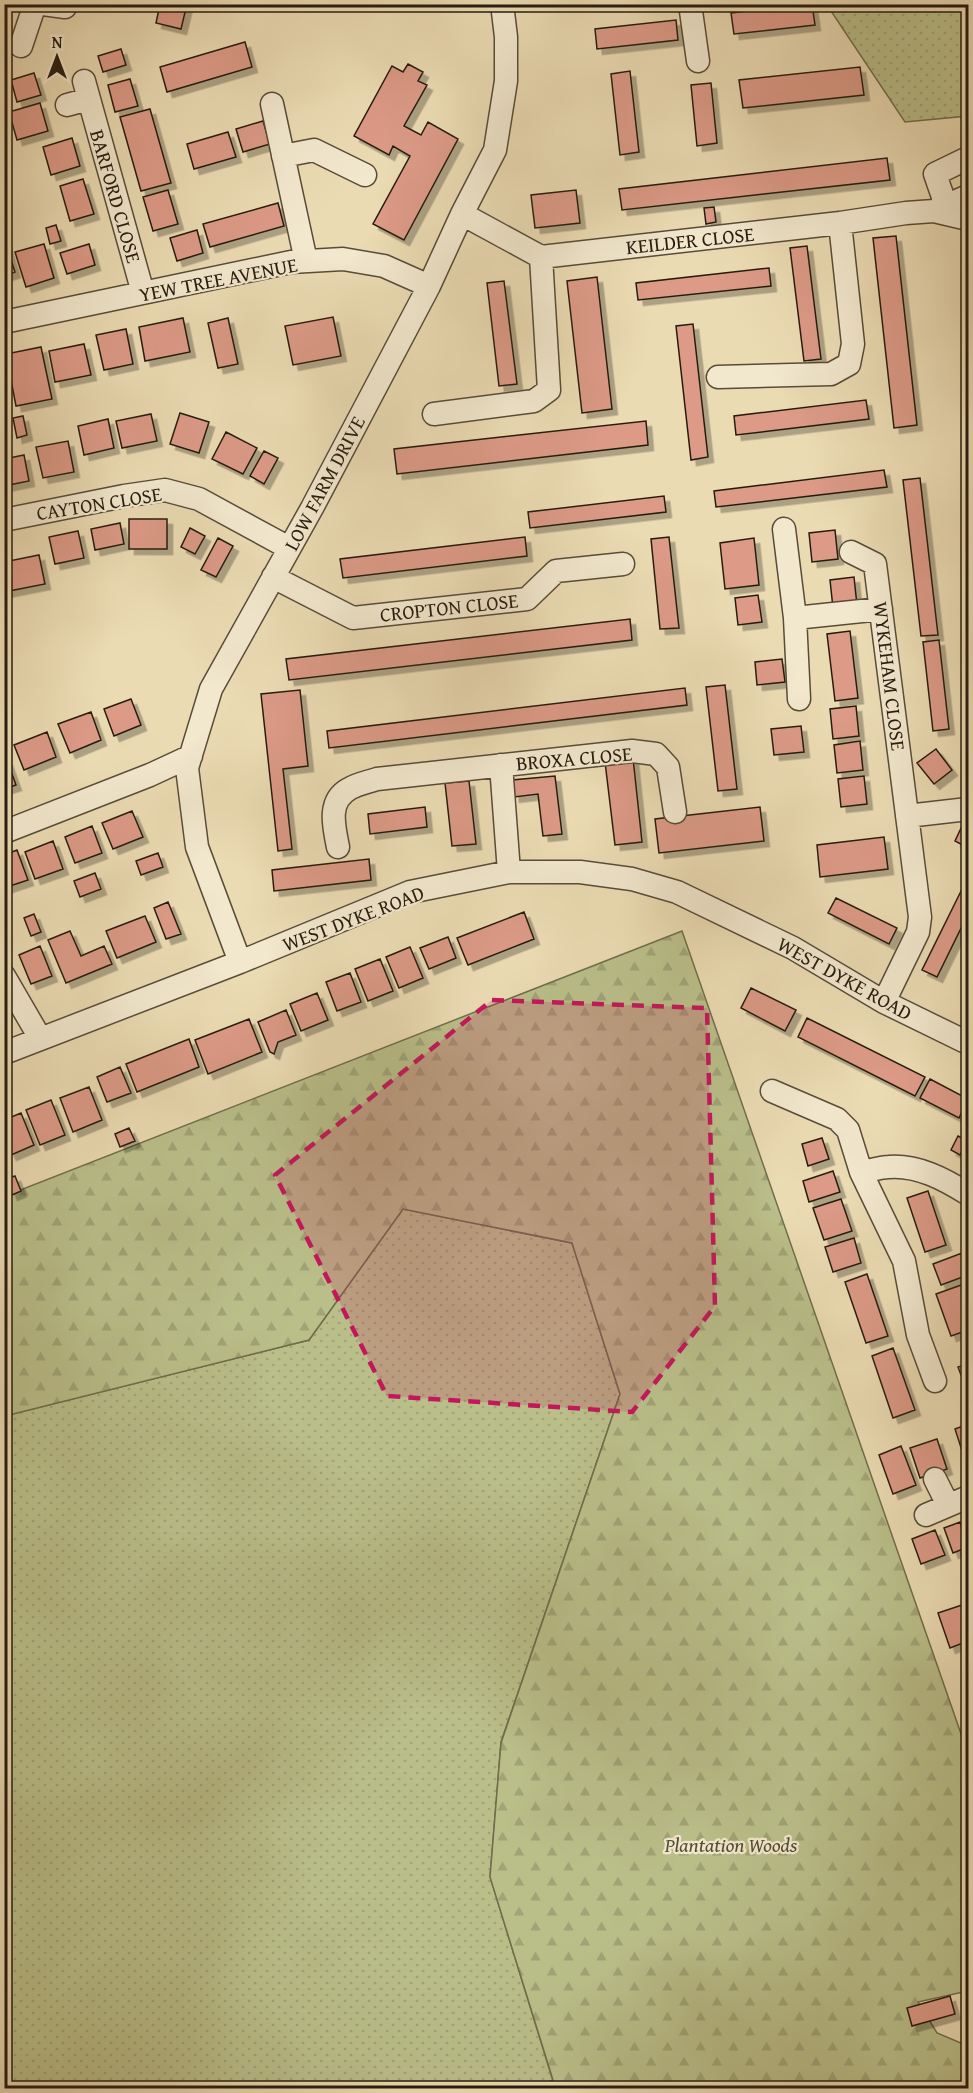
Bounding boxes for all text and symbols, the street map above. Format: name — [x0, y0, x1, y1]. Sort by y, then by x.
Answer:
north arrow — [27, 27, 87, 87]
text: N — [52, 30, 63, 54]
street label: BARFORD CLOSE — [83, 126, 149, 266]
street label: KEILDER CLOSE — [624, 219, 756, 261]
street label: YEW TREE AVENUE — [136, 249, 300, 309]
street label: LOW FARM DRIVE — [276, 410, 372, 556]
street label: CAYTON CLOSE — [34, 479, 164, 527]
street label: CROPTON CLOSE — [378, 585, 520, 629]
street label: WYKEHAM CLOSE — [866, 600, 914, 752]
street label: BROXA CLOSE — [515, 738, 633, 778]
street label: WEST DYKE ROAD — [278, 878, 428, 958]
street label: WEST DYKE ROAD — [772, 929, 918, 1027]
park label: Plantation Woods — [664, 1830, 798, 1859]

